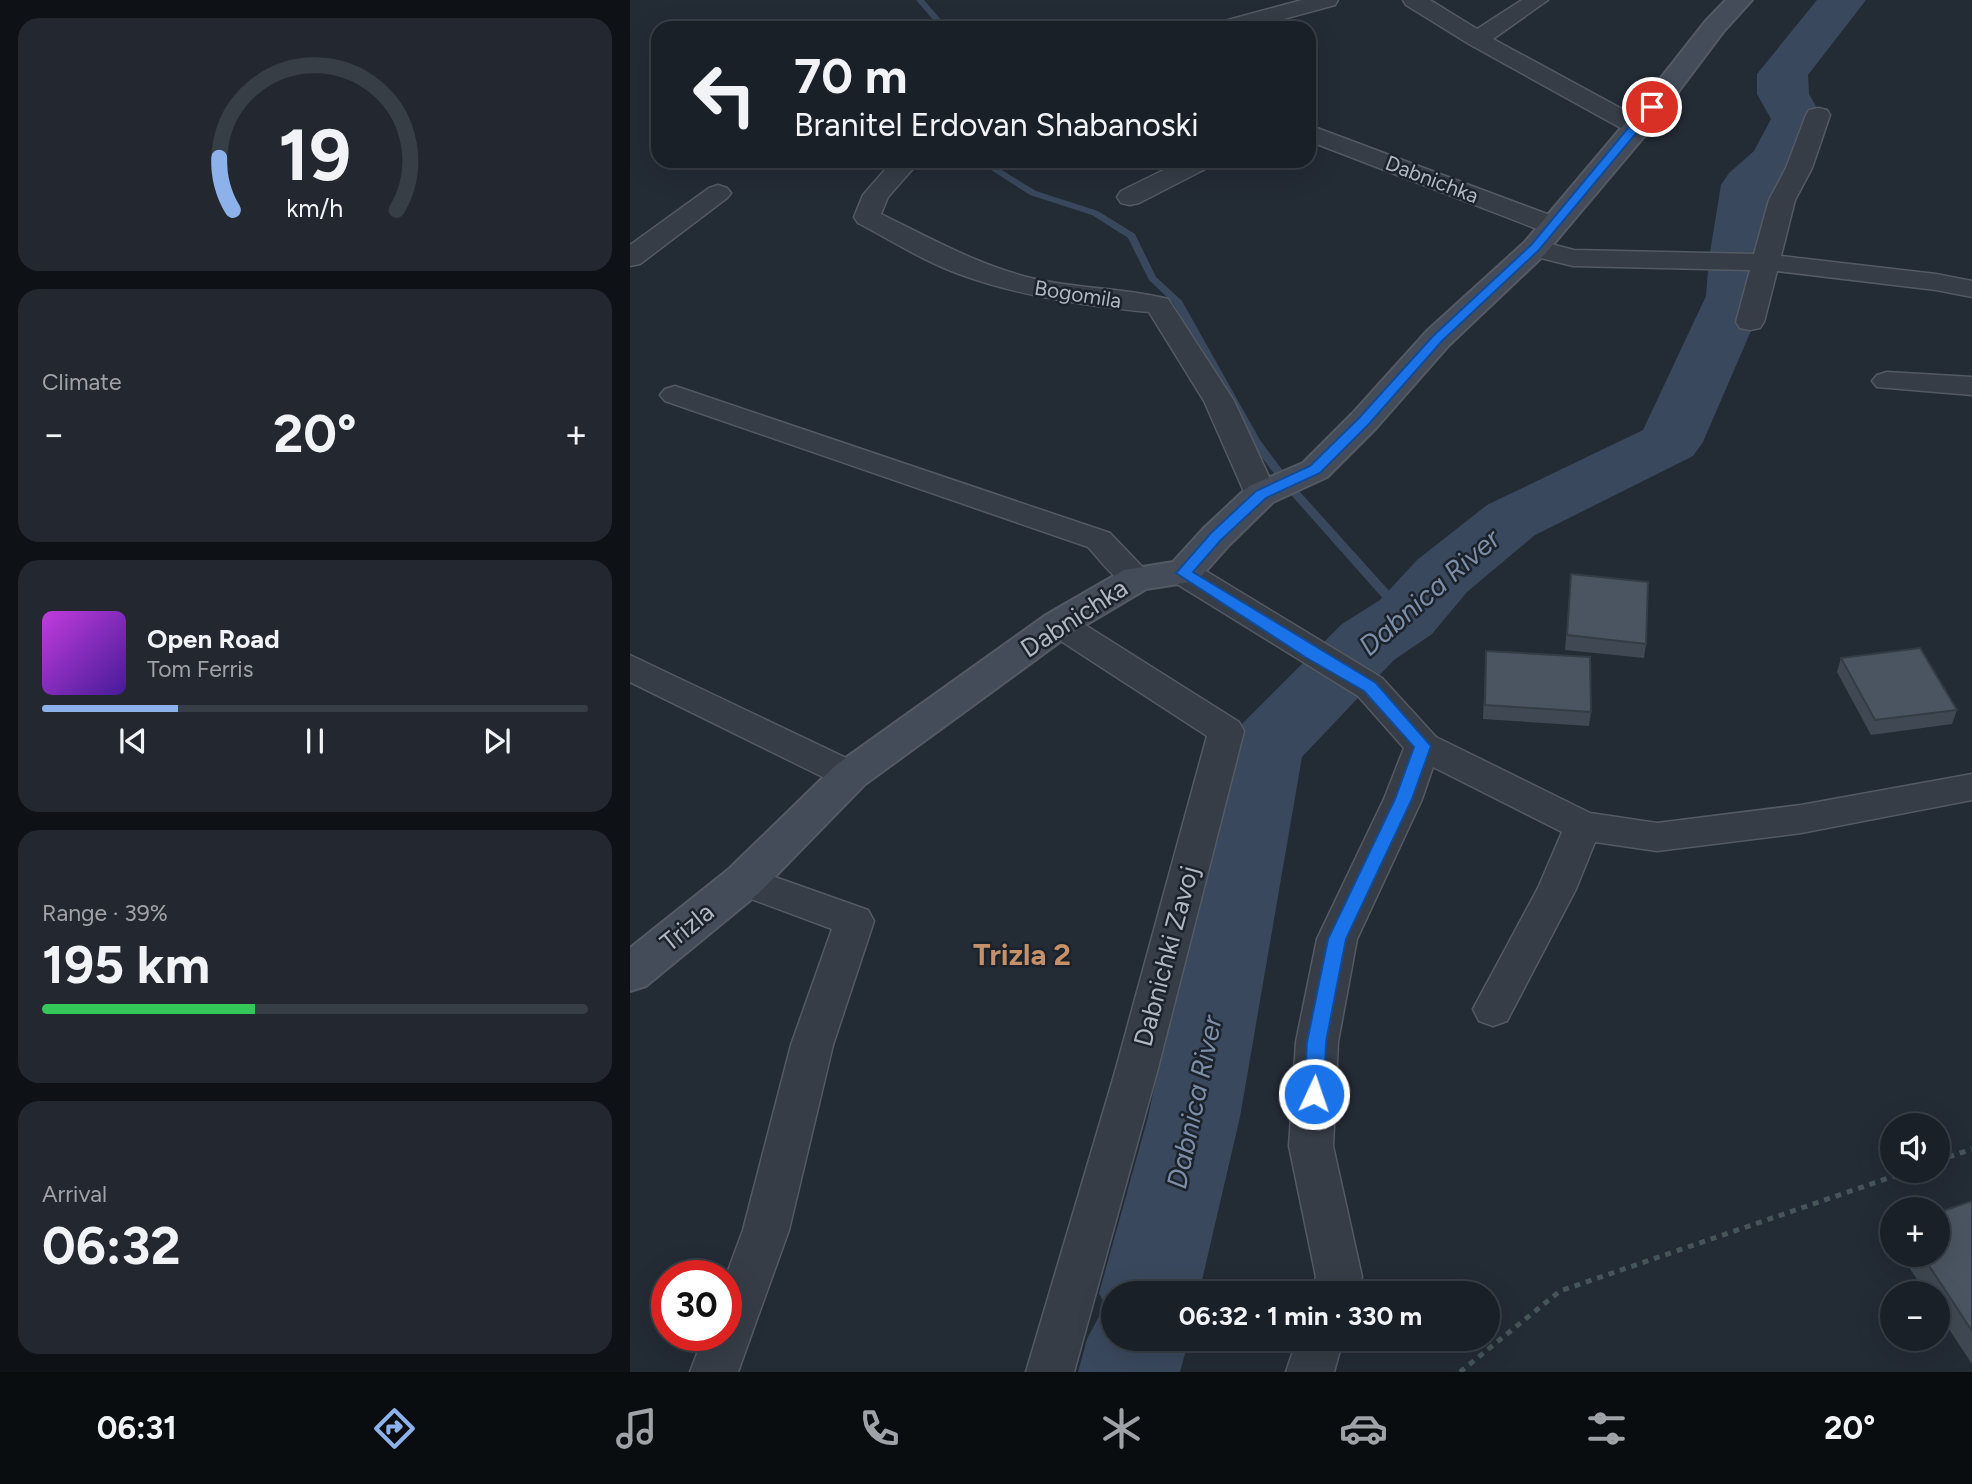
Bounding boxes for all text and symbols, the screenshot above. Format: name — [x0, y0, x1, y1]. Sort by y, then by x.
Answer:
text: 70 m — [794, 46, 907, 105]
icon: left — [679, 49, 770, 140]
pin — [1622, 77, 1682, 137]
icon: arrive — [1633, 88, 1671, 126]
text: Branitel Erdovan Shabanoski — [794, 106, 1199, 144]
text: 19 — [279, 112, 351, 199]
street label: Dabnichka — [1382, 150, 1482, 208]
text: km/h — [286, 193, 344, 223]
street label: Bogomila — [1033, 275, 1123, 313]
text: Climate — [42, 368, 121, 396]
text: 20° — [273, 403, 357, 465]
text: − — [42, 411, 66, 457]
text: + — [564, 411, 588, 457]
water label: Dabnica River — [1351, 520, 1508, 663]
street label: Dabnichka — [1015, 572, 1133, 664]
text: Open Road — [147, 623, 280, 655]
text: Tom Ferris — [147, 655, 253, 683]
icon: previous — [114, 722, 152, 760]
icon: pause — [296, 722, 334, 760]
icon: next — [478, 722, 516, 760]
street label: Dabnichki Zavoj — [1127, 862, 1205, 1050]
street label: Trizla — [654, 896, 720, 958]
text: Range · 39% — [42, 899, 168, 927]
text: 195 km — [42, 934, 210, 996]
district label: Trizla 2 — [973, 936, 1071, 973]
water label: Dabnica River — [1159, 1011, 1229, 1192]
position arrow — [1277, 1057, 1351, 1131]
map controls — [1880, 1113, 1950, 1351]
button: sound — [1880, 1113, 1950, 1183]
text: Arrival — [42, 1180, 107, 1208]
button: + — [1880, 1197, 1950, 1267]
text: 06:32 — [42, 1215, 181, 1277]
speed limit sign: 30 — [651, 1260, 742, 1351]
button: − — [1880, 1281, 1950, 1351]
text: 06:32 · 1 min · 330 m — [1179, 1300, 1422, 1332]
icon: directions — [370, 1404, 419, 1453]
icon: music — [612, 1404, 661, 1453]
icon: phone — [855, 1404, 904, 1453]
icon: climate — [1097, 1404, 1146, 1453]
icon: car — [1339, 1404, 1388, 1453]
icon: filters — [1582, 1404, 1631, 1453]
text: 06:31 — [97, 1409, 177, 1447]
text: 20° — [1824, 1409, 1875, 1447]

